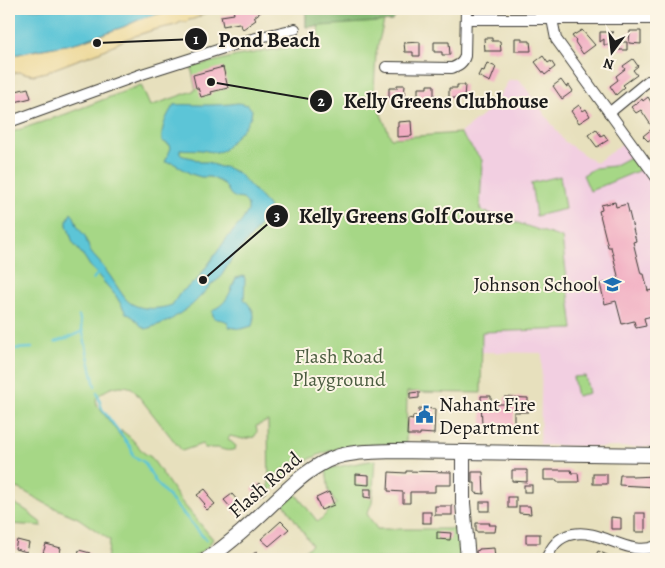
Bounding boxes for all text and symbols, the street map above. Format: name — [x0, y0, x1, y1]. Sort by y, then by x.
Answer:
callout: Pond Beach — [183, 21, 330, 57]
text: Pond Beach — [218, 26, 320, 54]
north arrow — [588, 28, 638, 78]
text: 1 — [193, 29, 199, 49]
text: N — [601, 54, 616, 75]
callout: Kelly Greens Clubhouse — [309, 83, 559, 119]
text: Kelly Greens Clubhouse — [343, 87, 549, 115]
text: 2 — [317, 91, 325, 111]
callout: Kelly Greens Golf Course — [264, 198, 524, 234]
text: Kelly Greens Golf Course — [299, 202, 514, 230]
text: 3 — [274, 206, 280, 226]
place label: Johnson School — [474, 271, 598, 298]
school or university icon: Johnson School — [602, 274, 622, 294]
park label: Flash Road Playground — [292, 343, 386, 393]
place label: Nahant Fire Department — [439, 391, 540, 441]
public building icon: Nahant Fire Department — [415, 405, 435, 425]
street label: Flash Road — [223, 446, 308, 524]

